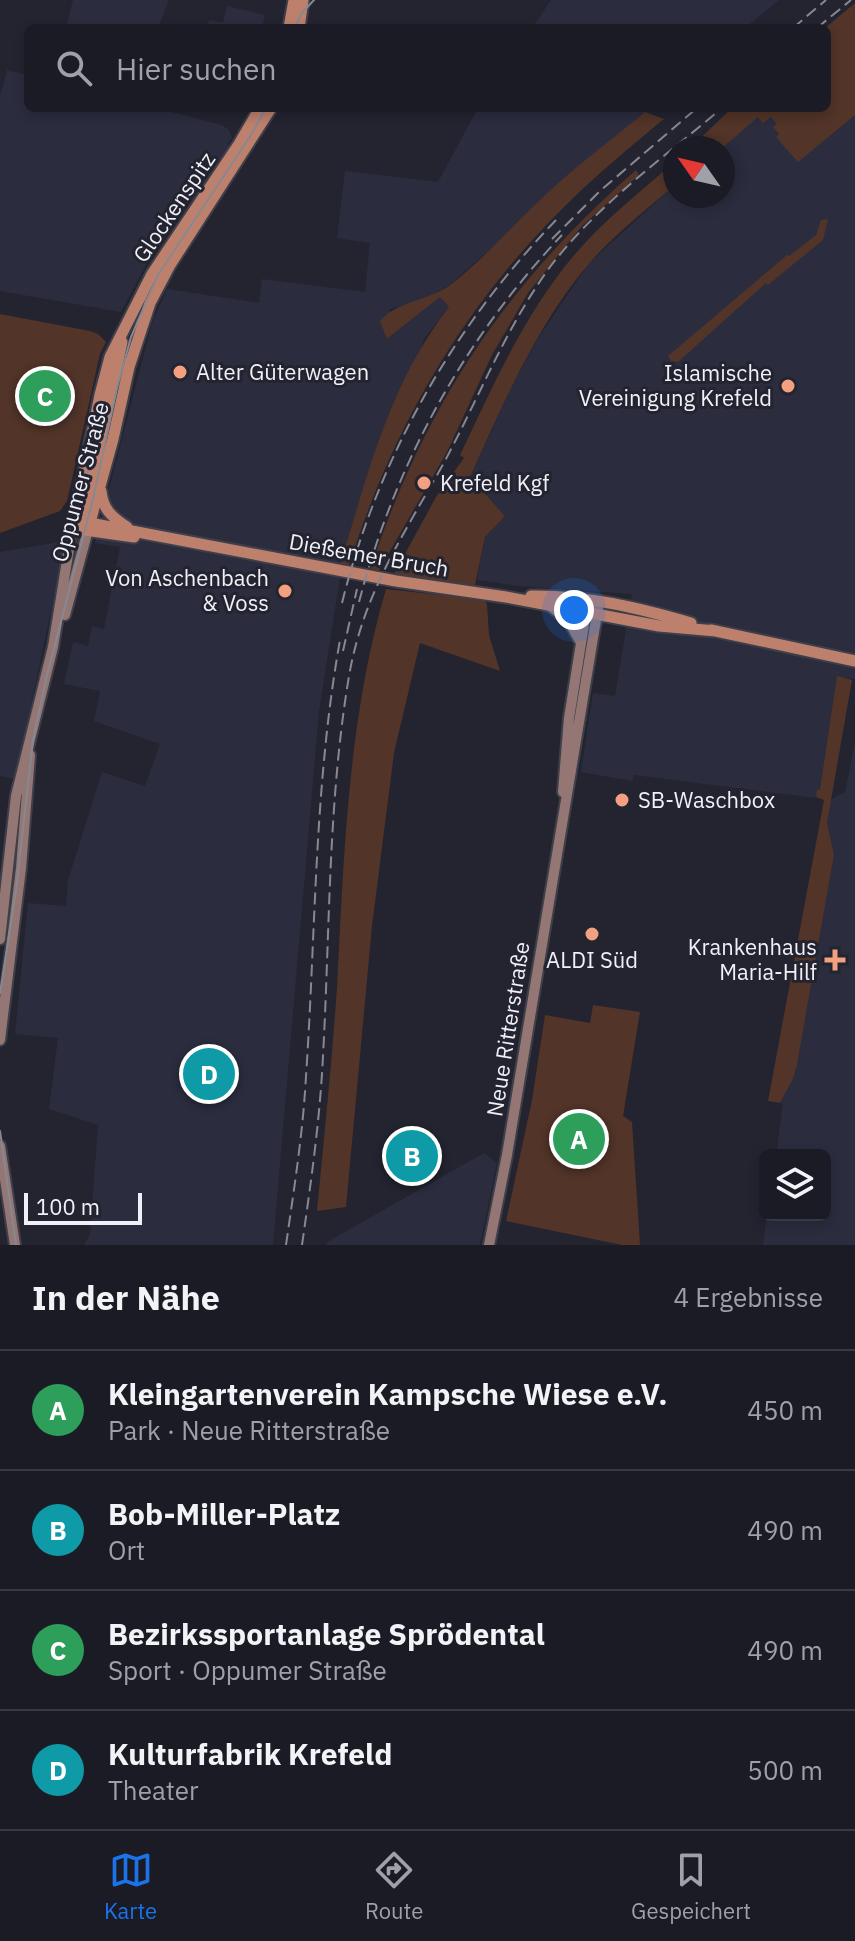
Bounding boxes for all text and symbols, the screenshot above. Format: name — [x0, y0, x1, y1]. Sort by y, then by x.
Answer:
search box — [24, 24, 831, 112]
icon: search — [52, 46, 96, 90]
text: Hier suchen — [116, 49, 277, 88]
north arrow — [663, 136, 735, 208]
street label: Glockenspitz — [126, 146, 221, 268]
place label: Alter Güterwagen — [196, 357, 369, 386]
place label: Islamische Vereinigung Krefeld — [579, 358, 772, 412]
marker: Alter Güterwagen — [171, 363, 189, 381]
pin: C — [19, 366, 71, 426]
marker: Islamische Vereinigung Krefeld — [779, 377, 797, 395]
street label: Oppumer Straße — [44, 399, 115, 565]
place label: Krefeld Kgf — [440, 468, 549, 497]
marker: Krefeld Kgf — [415, 474, 433, 492]
street label: Dießemer Bruch — [287, 526, 451, 583]
place label: Von Aschenbach & Voss — [105, 563, 269, 617]
marker: Von Aschenbach & Voss — [276, 582, 294, 600]
your location — [554, 590, 594, 630]
place label: SB-Waschbox — [638, 785, 775, 814]
marker: SB-Waschbox — [613, 791, 631, 809]
marker: ALDI Süd — [583, 925, 601, 943]
place label: Krankenhaus Maria-Hilf — [688, 932, 817, 986]
street label: Neue Ritterstraße — [479, 940, 536, 1118]
place label: ALDI Süd — [546, 945, 638, 974]
marker: Krankenhaus Maria-Hilf — [824, 949, 846, 971]
pin: D — [183, 1044, 235, 1104]
pin: A — [553, 1109, 605, 1169]
pin: B — [386, 1126, 438, 1186]
map controls — [759, 1149, 831, 1221]
button: layers — [759, 1149, 831, 1221]
scale bar — [24, 1189, 142, 1225]
text: 100 m — [36, 1192, 100, 1221]
text: In der Nähe — [32, 1275, 220, 1319]
text: 4 Ergebnisse — [674, 1280, 823, 1314]
text: Kleingartenverein Kampsche Wiese e.V. — [108, 1374, 668, 1413]
text: A — [49, 1393, 67, 1427]
text: 450 m — [747, 1393, 823, 1427]
text: Park · Neue Ritterstraße — [108, 1413, 390, 1447]
text: Bob-Miller-Platz — [108, 1494, 340, 1533]
text: B — [49, 1513, 67, 1547]
text: 490 m — [747, 1513, 823, 1547]
text: Ort — [108, 1533, 145, 1567]
text: Bezirkssportanlage Sprödental — [108, 1614, 545, 1653]
text: C — [50, 1633, 66, 1667]
text: 490 m — [747, 1633, 823, 1667]
text: Sport · Oppumer Straße — [108, 1653, 387, 1687]
text: Kulturfabrik Krefeld — [108, 1734, 392, 1773]
text: D — [49, 1753, 67, 1787]
text: 500 m — [747, 1753, 823, 1787]
text: Theater — [108, 1773, 199, 1807]
tab: Karte — [104, 1848, 157, 1925]
tab: Route — [365, 1848, 423, 1925]
tab: Gespeichert — [631, 1848, 751, 1925]

